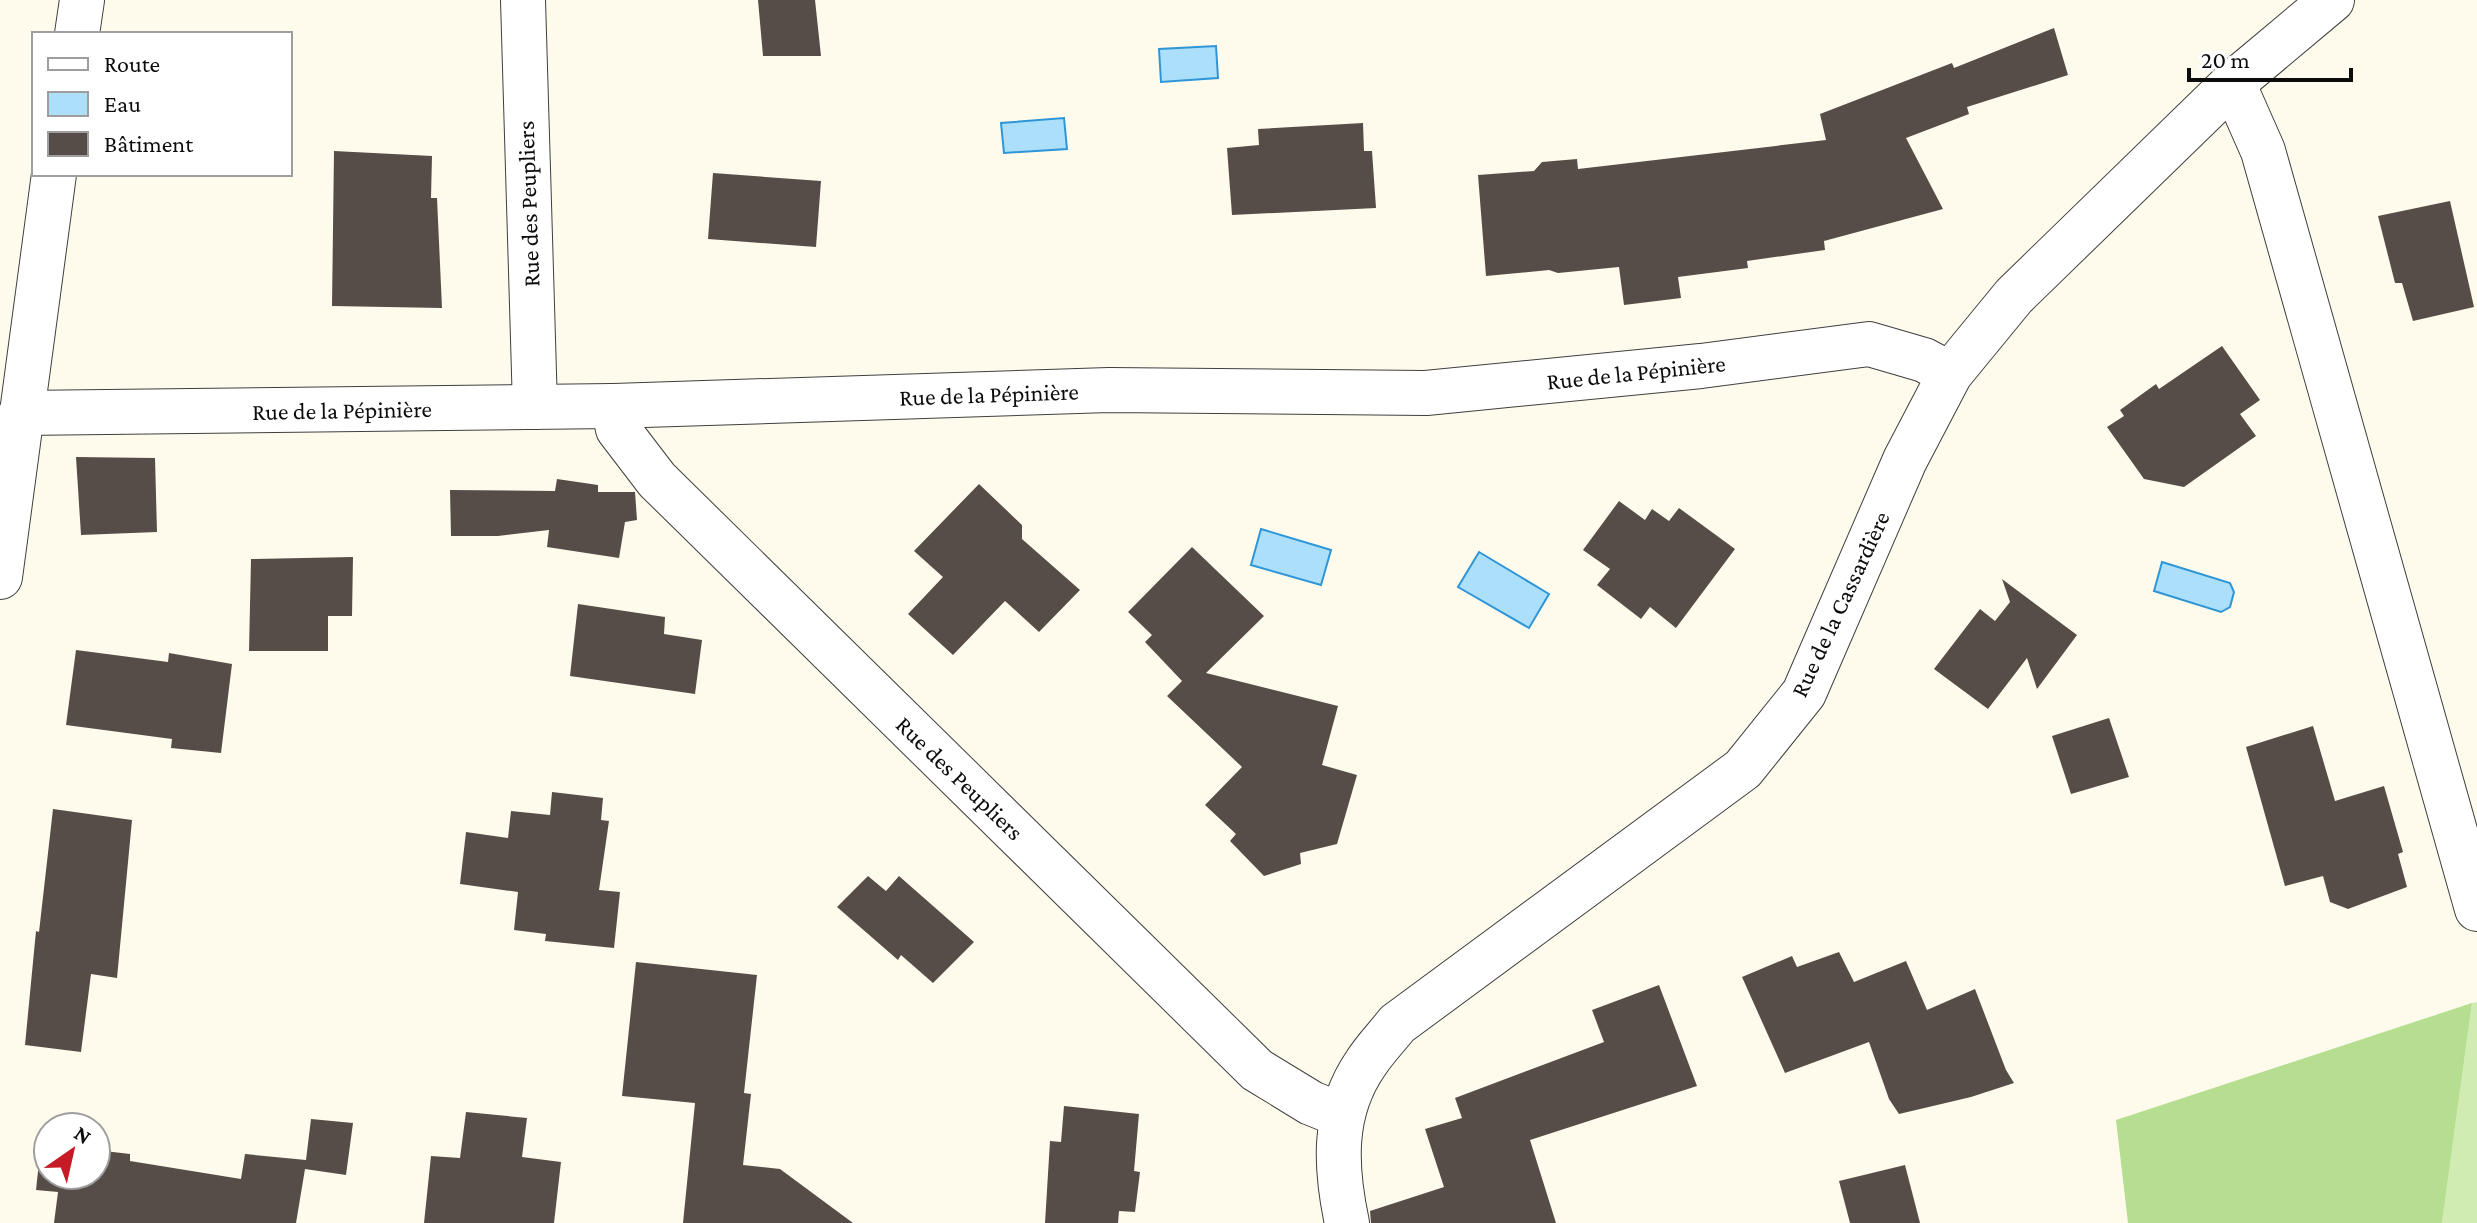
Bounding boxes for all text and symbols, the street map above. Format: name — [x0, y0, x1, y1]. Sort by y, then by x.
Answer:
legend — [32, 32, 292, 176]
scale bar — [2189, 32, 2351, 82]
text: 20 m — [2201, 46, 2250, 73]
text: Route — [104, 50, 160, 77]
text: Eau — [104, 90, 141, 117]
street label: Rue des Peupliers — [512, 120, 544, 288]
text: Bâtiment — [104, 130, 194, 157]
street label: Rue de la Pépinière — [1545, 349, 1727, 395]
street label: Rue de la Pépinière — [899, 377, 1079, 411]
street label: Rue de la Pépinière — [252, 395, 432, 425]
street label: Rue de la Cassardière — [1785, 507, 1895, 701]
street label: Rue des Peupliers — [891, 711, 1029, 845]
north arrow — [32, 1111, 112, 1191]
text: N — [70, 1120, 96, 1149]

